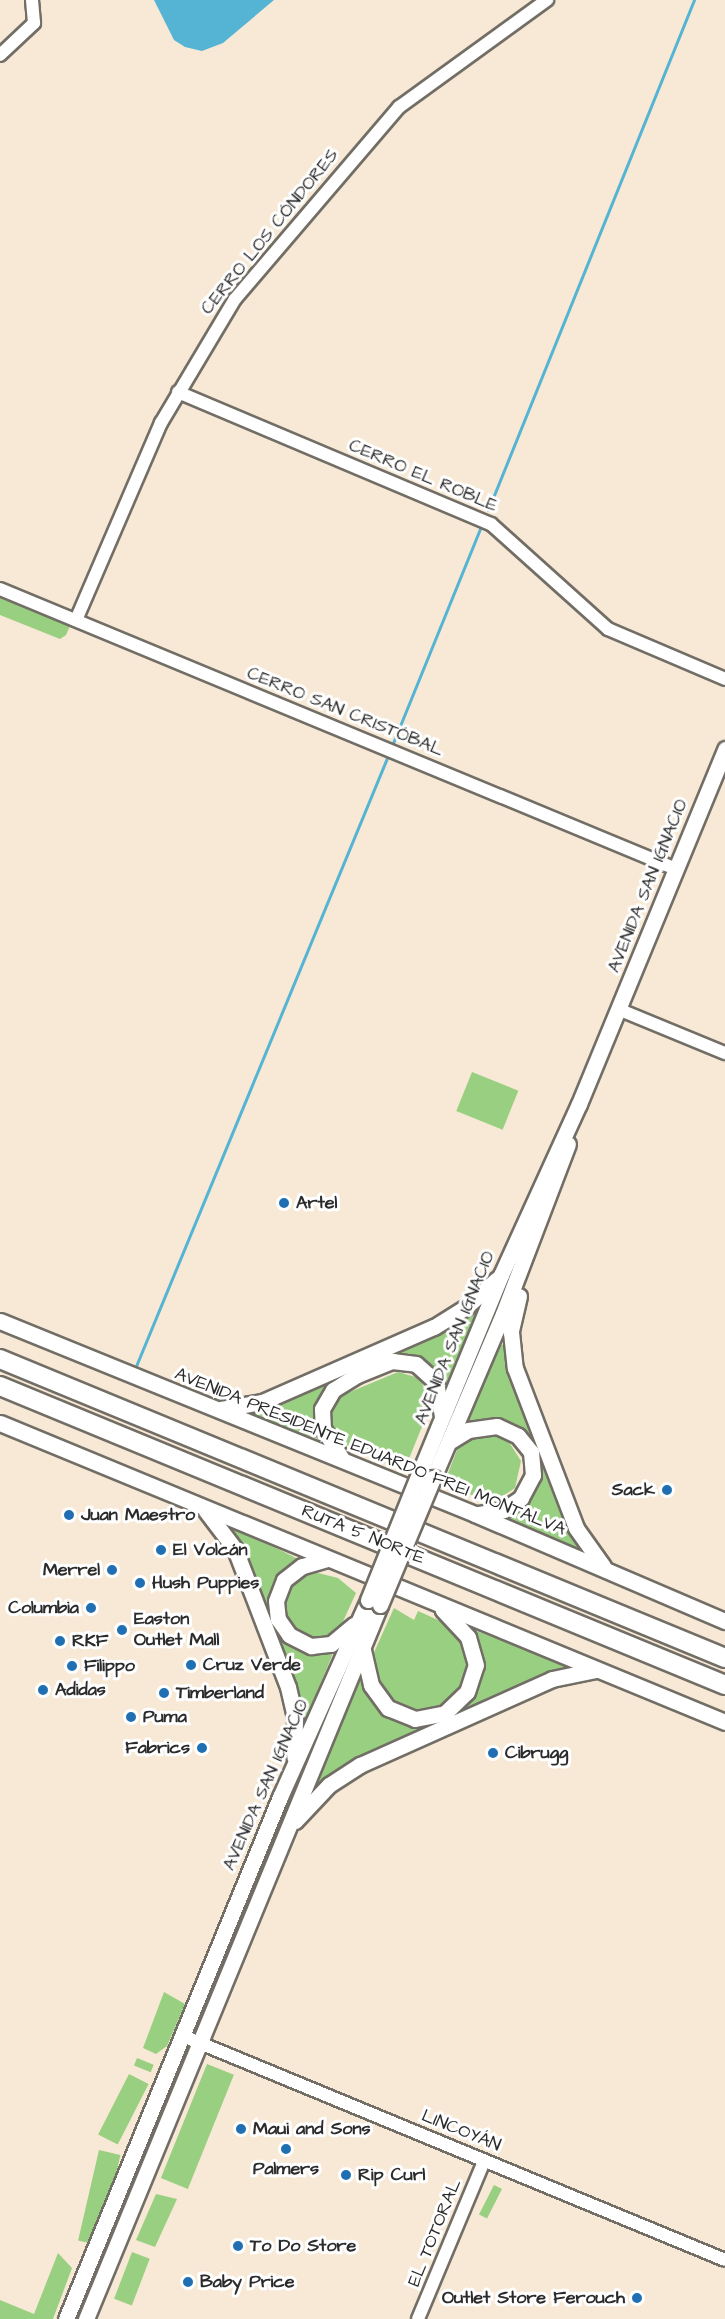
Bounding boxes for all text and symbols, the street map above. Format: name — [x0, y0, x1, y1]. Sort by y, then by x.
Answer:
street label: CERRO LOS CÓNDORES — [197, 145, 343, 319]
street label: CERRO EL ROBLE — [345, 435, 501, 517]
street label: CERRO SAN CRISTÓBAL — [244, 663, 446, 761]
street label: AVENIDA SAN IGNACIO — [603, 796, 693, 976]
place label: Artel — [296, 1192, 337, 1214]
marker: Artel — [277, 1196, 291, 1210]
street label: AVENIDA SAN IGNACIO — [410, 1248, 500, 1428]
street label: AVENIDA PRESIDENTE EDUARDO FREI MONTALVA — [171, 1363, 569, 1541]
place label: Sack — [612, 1479, 655, 1501]
marker: Sack — [660, 1483, 674, 1497]
street label: RUTA 5 NORTE — [298, 1500, 428, 1570]
place label: Juan Maestro — [81, 1504, 195, 1526]
marker: Juan Maestro — [62, 1508, 76, 1522]
place label: El Volcán — [173, 1539, 247, 1561]
marker: El Volcán — [154, 1543, 168, 1557]
place label: Merrel — [43, 1559, 100, 1581]
marker: Merrel — [105, 1563, 119, 1577]
place label: Hush Puppies — [152, 1572, 259, 1594]
marker: Hush Puppies — [133, 1576, 147, 1590]
place label: Columbia — [8, 1597, 79, 1619]
marker: Columbia — [84, 1601, 98, 1615]
place label: Easton Outlet Mall — [134, 1609, 219, 1652]
marker: Easton Outlet Mall — [115, 1623, 129, 1637]
place label: RKF — [72, 1630, 108, 1652]
marker: RKF — [53, 1634, 67, 1648]
place label: Cruz Verde — [203, 1654, 301, 1676]
place label: Filippo — [84, 1655, 135, 1677]
marker: Cruz Verde — [184, 1658, 198, 1672]
marker: Filippo — [65, 1659, 79, 1673]
place label: Adidas — [55, 1679, 106, 1701]
place label: Timberland — [176, 1682, 264, 1704]
marker: Adidas — [36, 1683, 50, 1697]
marker: Timberland — [157, 1686, 171, 1700]
street label: AVENIDA SAN IGNACIO — [219, 1696, 313, 1874]
place label: Puma — [143, 1706, 187, 1728]
marker: Puma — [124, 1710, 138, 1724]
place label: Fabrics — [125, 1737, 190, 1759]
marker: Fabrics — [195, 1741, 209, 1755]
place label: Cibrugg — [505, 1742, 568, 1764]
marker: Cibrugg — [486, 1746, 500, 1760]
street label: LINCOYÁN — [418, 2105, 504, 2157]
place label: Maui and Sons — [253, 2118, 370, 2140]
marker: Maui and Sons — [234, 2122, 248, 2136]
marker: Palmers — [279, 2142, 293, 2156]
place label: Palmers — [253, 2158, 319, 2180]
place label: Rip Curl — [358, 2164, 425, 2186]
marker: Rip Curl — [339, 2168, 353, 2182]
street label: EL TOTORAL — [404, 2176, 466, 2290]
place label: To Do Store — [250, 2235, 356, 2257]
marker: To Do Store — [231, 2239, 245, 2253]
place label: Baby Price — [200, 2271, 294, 2293]
marker: Baby Price — [181, 2275, 195, 2289]
place label: Outlet Store Ferouch — [442, 2287, 625, 2309]
marker: Outlet Store Ferouch — [630, 2291, 644, 2305]

